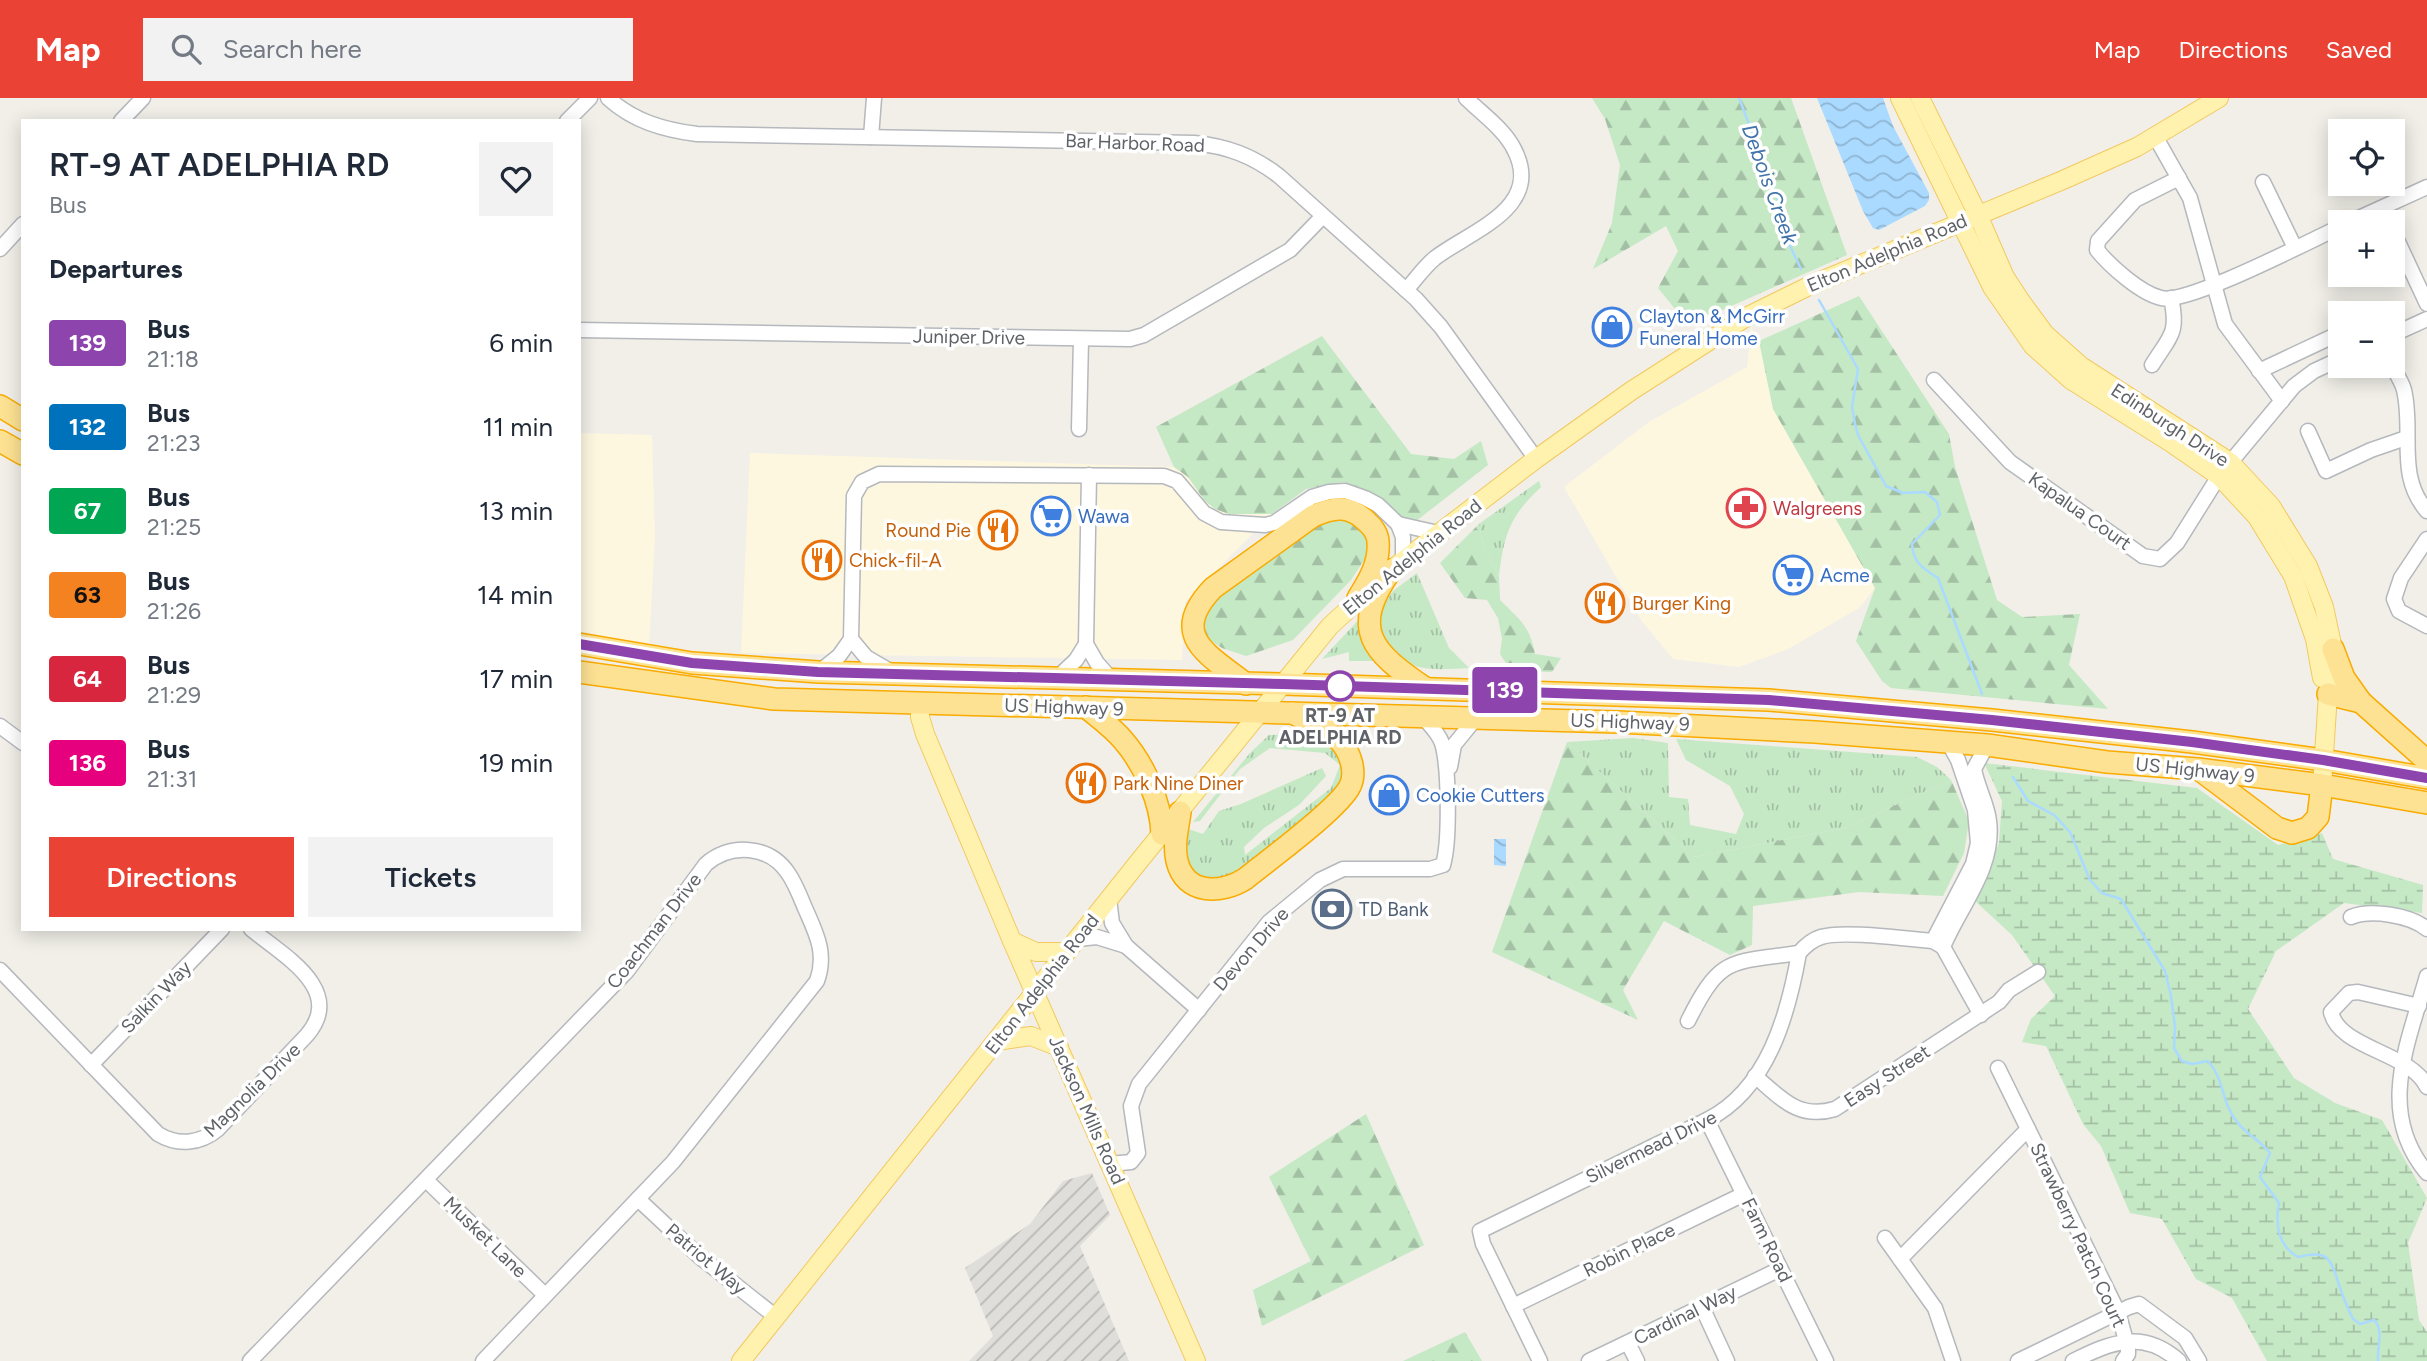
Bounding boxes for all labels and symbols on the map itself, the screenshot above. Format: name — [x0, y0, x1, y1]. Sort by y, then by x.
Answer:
water label: Debois Creek — [1737, 121, 1804, 248]
street label: Bar Harbor Road — [1065, 129, 1205, 157]
street label: Elton Adelphia Road — [1803, 209, 1971, 297]
place label: Clayton & McGirr Funeral Home — [1639, 305, 1785, 350]
shop icon: Clayton & McGirr Funeral Home — [1591, 306, 1633, 348]
street label: Juniper Drive — [913, 325, 1025, 349]
street label: Edinburgh Drive — [2107, 378, 2233, 472]
street label: Kapalua Court — [2024, 467, 2136, 555]
pharmacy icon: Walgreens — [1725, 487, 1767, 529]
street label: Elton Adelphia Road — [1338, 494, 1486, 620]
supermarket icon: Wawa — [1030, 495, 1072, 537]
place label: Walgreens — [1773, 497, 1862, 520]
place label: Wawa — [1078, 505, 1129, 528]
restaurant icon: Round Pie — [977, 509, 1019, 551]
place label: Round Pie — [885, 519, 971, 542]
restaurant icon: Chick-fil-A — [801, 539, 843, 581]
place label: Chick-fil-A — [849, 549, 942, 572]
supermarket icon: Acme — [1772, 554, 1814, 596]
place label: Acme — [1820, 564, 1870, 587]
restaurant icon: Burger King — [1584, 582, 1626, 624]
place label: Burger King — [1632, 592, 1731, 615]
line badge: 139 — [1465, 667, 1545, 713]
marker: RT-9 AT ADELPHIA RD — [1325, 671, 1355, 701]
street label: US Highway 9 — [1004, 693, 1124, 721]
place label: RT-9 AT ADELPHIA RD — [1278, 704, 1402, 749]
street label: US Highway 9 — [1570, 708, 1690, 736]
street label: US Highway 9 — [2134, 752, 2256, 788]
restaurant icon: Park Nine Diner — [1065, 762, 1107, 804]
place label: Park Nine Diner — [1113, 772, 1244, 795]
shop icon: Cookie Cutters — [1368, 774, 1410, 816]
place label: Cookie Cutters — [1416, 784, 1545, 807]
street label: Coachman Drive — [602, 869, 706, 993]
bank icon: TD Bank — [1311, 888, 1353, 930]
place label: TD Bank — [1359, 898, 1429, 921]
street label: Devon Drive — [1208, 903, 1294, 995]
street label: Elton Adelphia Road — [980, 909, 1104, 1059]
street label: Salkin Way — [116, 956, 196, 1038]
street label: Jackson Mills Road — [1044, 1032, 1130, 1188]
street label: Magnolia Drive — [199, 1038, 305, 1142]
street label: Easy Street — [1840, 1040, 1934, 1112]
street label: Silvermead Drive — [1582, 1105, 1720, 1189]
street label: Strawberry Patch Court — [2025, 1139, 2131, 1331]
street label: Musket Lane — [438, 1191, 532, 1283]
street label: Farm Road — [1737, 1194, 1797, 1286]
street label: Robin Place — [1579, 1218, 1679, 1282]
street label: Patriot Way — [661, 1219, 751, 1299]
street label: Cardinal Way — [1630, 1280, 1740, 1350]

